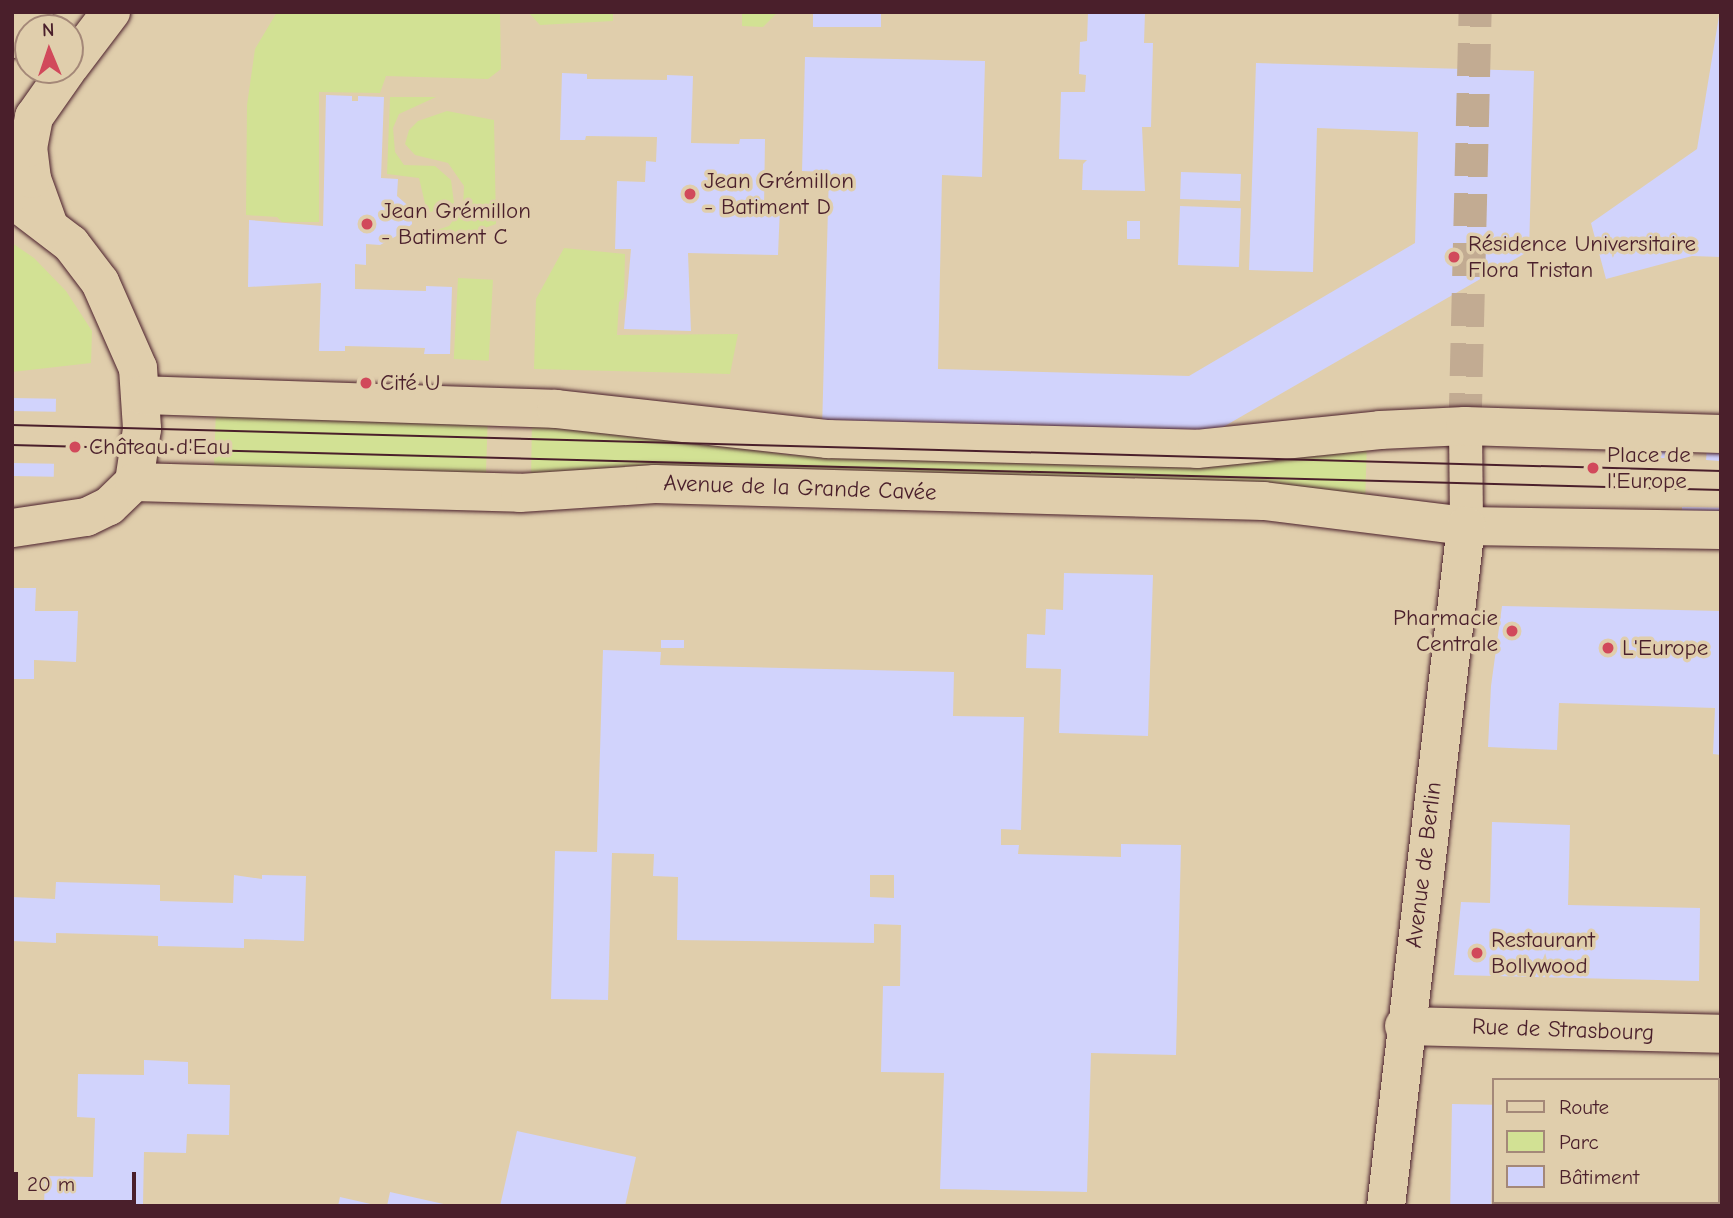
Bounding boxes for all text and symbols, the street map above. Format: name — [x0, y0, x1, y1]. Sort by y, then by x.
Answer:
north arrow — [14, 14, 84, 84]
text: N — [42, 19, 55, 41]
place label: Jean Grémillon - Batiment D — [704, 167, 854, 221]
marker: Jean Grémillon - Batiment D — [682, 186, 698, 202]
place label: Jean Grémillon - Batiment C — [381, 197, 531, 251]
marker: Jean Grémillon - Batiment C — [359, 216, 375, 232]
place label: Résidence Universitaire Flora Tristan — [1468, 230, 1696, 284]
marker: Résidence Universitaire Flora Tristan — [1446, 249, 1462, 265]
place label: Cité U — [380, 369, 440, 397]
marker: Cité U — [358, 375, 374, 391]
place label: Château d'Eau — [89, 433, 230, 461]
marker: Château d'Eau — [67, 439, 83, 455]
place label: Place de l'Europe — [1607, 441, 1691, 495]
marker: Place de l'Europe — [1585, 460, 1601, 476]
street label: Avenue de la Grande Cavée — [663, 469, 937, 507]
place label: Pharmacie Centrale — [1393, 604, 1498, 658]
marker: Pharmacie Centrale — [1504, 623, 1520, 639]
place label: L'Europe — [1622, 634, 1708, 662]
marker: L'Europe — [1600, 640, 1616, 656]
street label: Avenue de Berlin — [1400, 780, 1448, 950]
place label: Restaurant Bollywood — [1491, 926, 1595, 980]
marker: Restaurant Bollywood — [1469, 945, 1485, 961]
street label: Rue de Strasbourg — [1471, 1013, 1655, 1047]
legend — [1492, 1078, 1719, 1204]
text: Route — [1559, 1095, 1609, 1119]
text: Parc — [1559, 1130, 1599, 1154]
scale bar — [18, 1158, 140, 1202]
text: Bâtiment — [1559, 1165, 1639, 1189]
text: 20 m — [27, 1172, 75, 1196]

